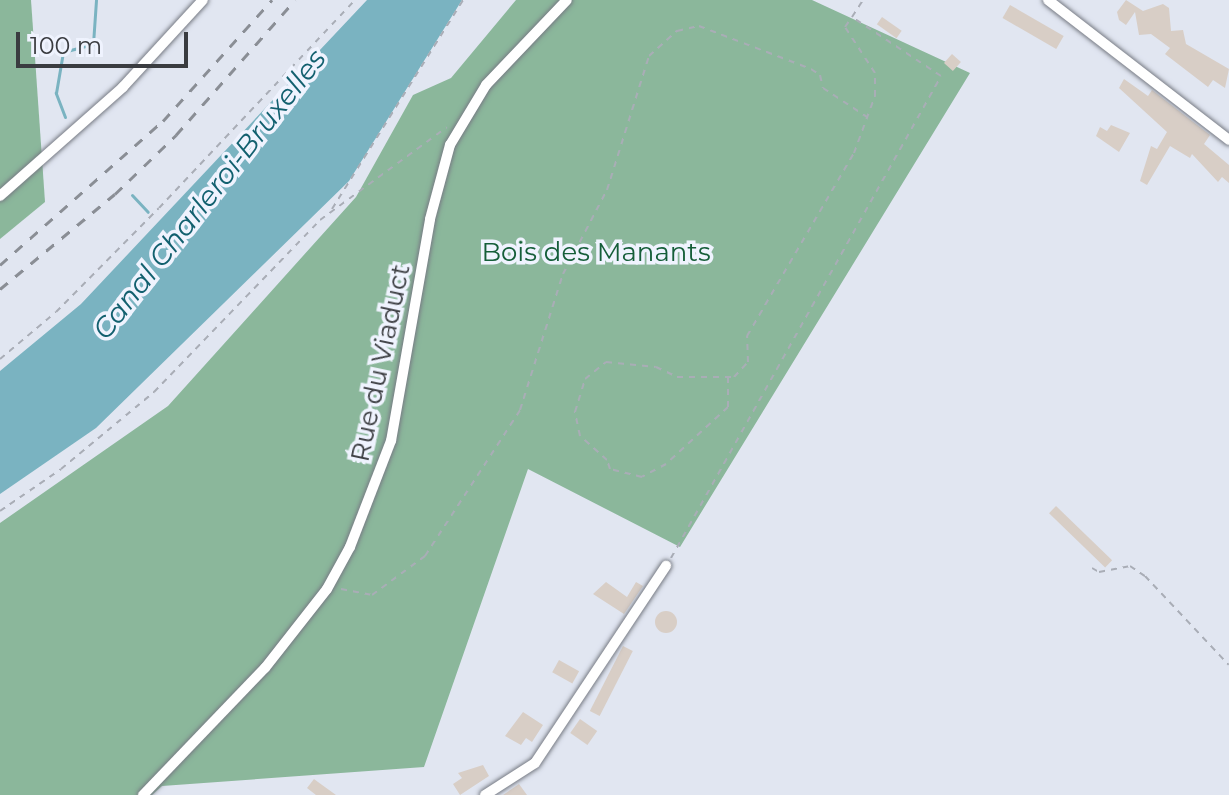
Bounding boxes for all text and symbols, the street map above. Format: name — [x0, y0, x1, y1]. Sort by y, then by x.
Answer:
scale bar — [20, 16, 192, 66]
text: 100 m — [30, 31, 102, 60]
water label: Canal Charleroi-Bruxelles — [85, 42, 333, 346]
park label: Bois des Manants — [481, 237, 711, 269]
street label: Rue du Viaduct — [345, 261, 417, 465]

